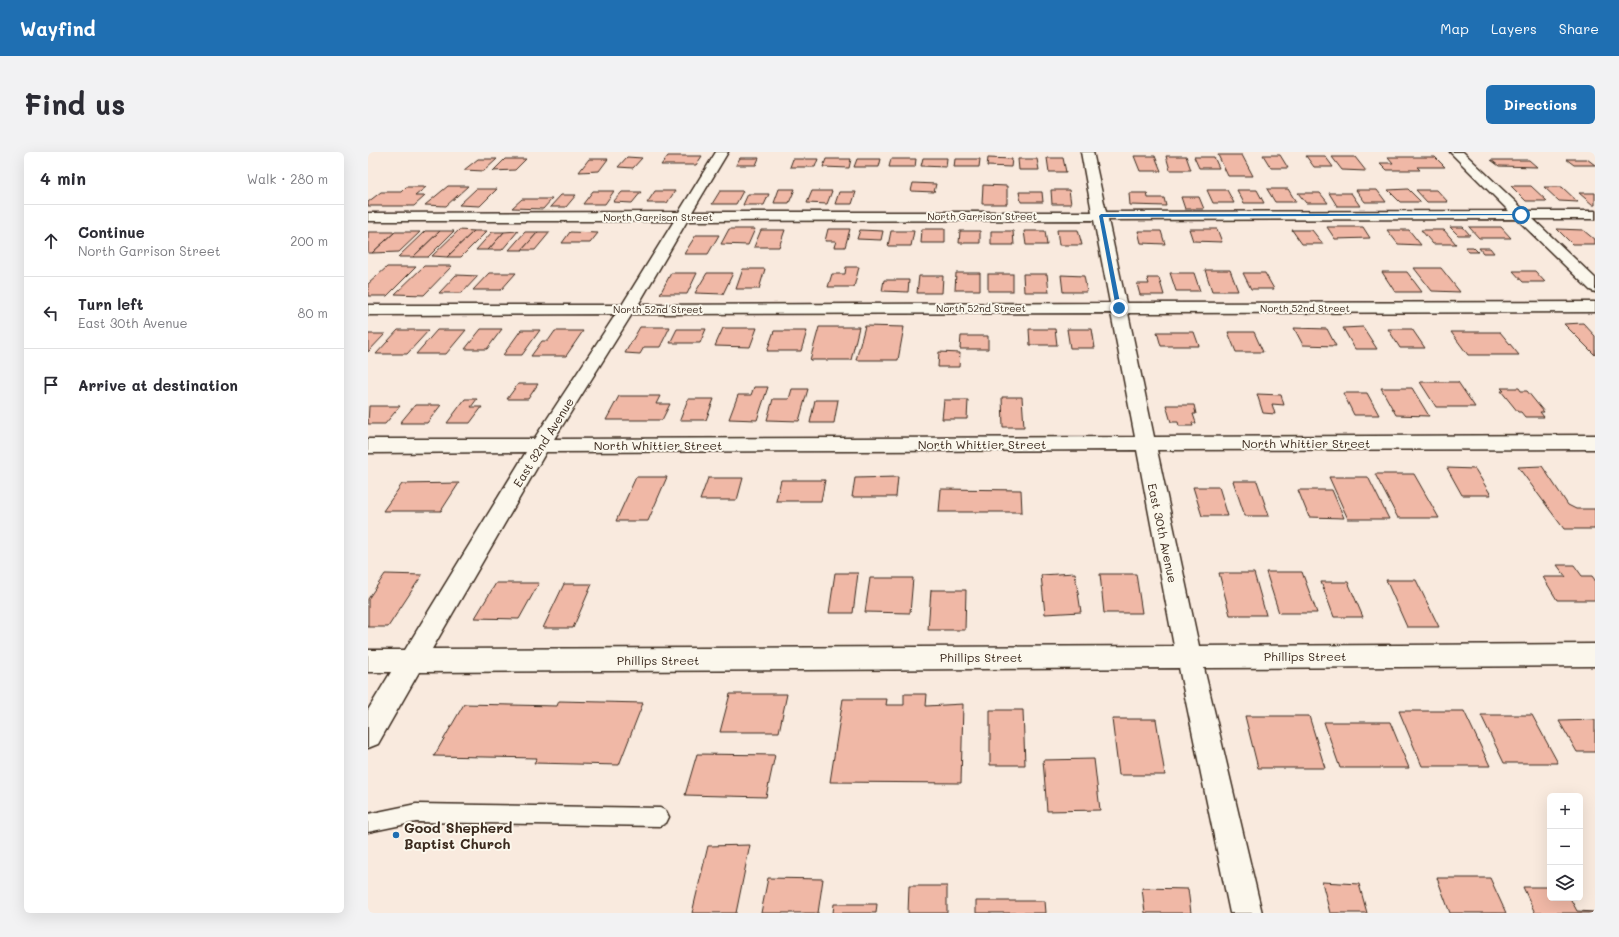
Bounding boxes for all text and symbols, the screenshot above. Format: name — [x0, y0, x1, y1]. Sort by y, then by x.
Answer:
text: Wayfind — [20, 16, 96, 41]
text: Map — [1440, 19, 1469, 38]
text: Layers — [1491, 19, 1537, 38]
text: Share — [1559, 19, 1599, 38]
button: Directions — [1486, 85, 1595, 124]
text: Find us — [24, 86, 125, 122]
text: 4 min — [40, 167, 86, 189]
text: Walk · 280 m — [247, 170, 328, 187]
route start — [1512, 206, 1530, 224]
street label: North Garrison Street — [927, 209, 1037, 223]
street label: North Garrison Street — [603, 210, 713, 224]
text: Continue — [78, 222, 145, 242]
icon: ahead — [40, 230, 62, 252]
text: 200 m — [290, 232, 328, 249]
text: North Garrison Street — [78, 242, 221, 259]
text: Turn left — [78, 294, 143, 314]
route end — [1110, 299, 1128, 317]
street label: North 52nd Street — [936, 301, 1026, 315]
street label: North 52nd Street — [1260, 301, 1350, 315]
icon: left — [40, 302, 62, 324]
street label: North 52nd Street — [613, 302, 703, 316]
text: 80 m — [298, 304, 328, 321]
text: East 30th Avenue — [78, 314, 188, 331]
icon: arrive — [40, 374, 62, 396]
text: Arrive at destination — [78, 375, 238, 395]
street label: East 32nd Avenue — [509, 394, 577, 490]
street label: North Whittier Street — [1242, 435, 1370, 451]
street label: North Whittier Street — [918, 436, 1046, 452]
street label: North Whittier Street — [594, 437, 722, 453]
street label: East 30th Avenue — [1145, 482, 1181, 584]
street label: Phillips Street — [1264, 648, 1346, 664]
street label: Phillips Street — [940, 649, 1022, 665]
street label: Phillips Street — [617, 652, 699, 668]
map controls — [1547, 793, 1583, 901]
button: + — [1547, 793, 1583, 829]
place label: Good Shepherd Baptist Church — [404, 818, 513, 853]
button: − — [1547, 829, 1583, 865]
marker: Good Shepherd Baptist Church — [391, 830, 401, 840]
button: layers — [1547, 865, 1583, 901]

